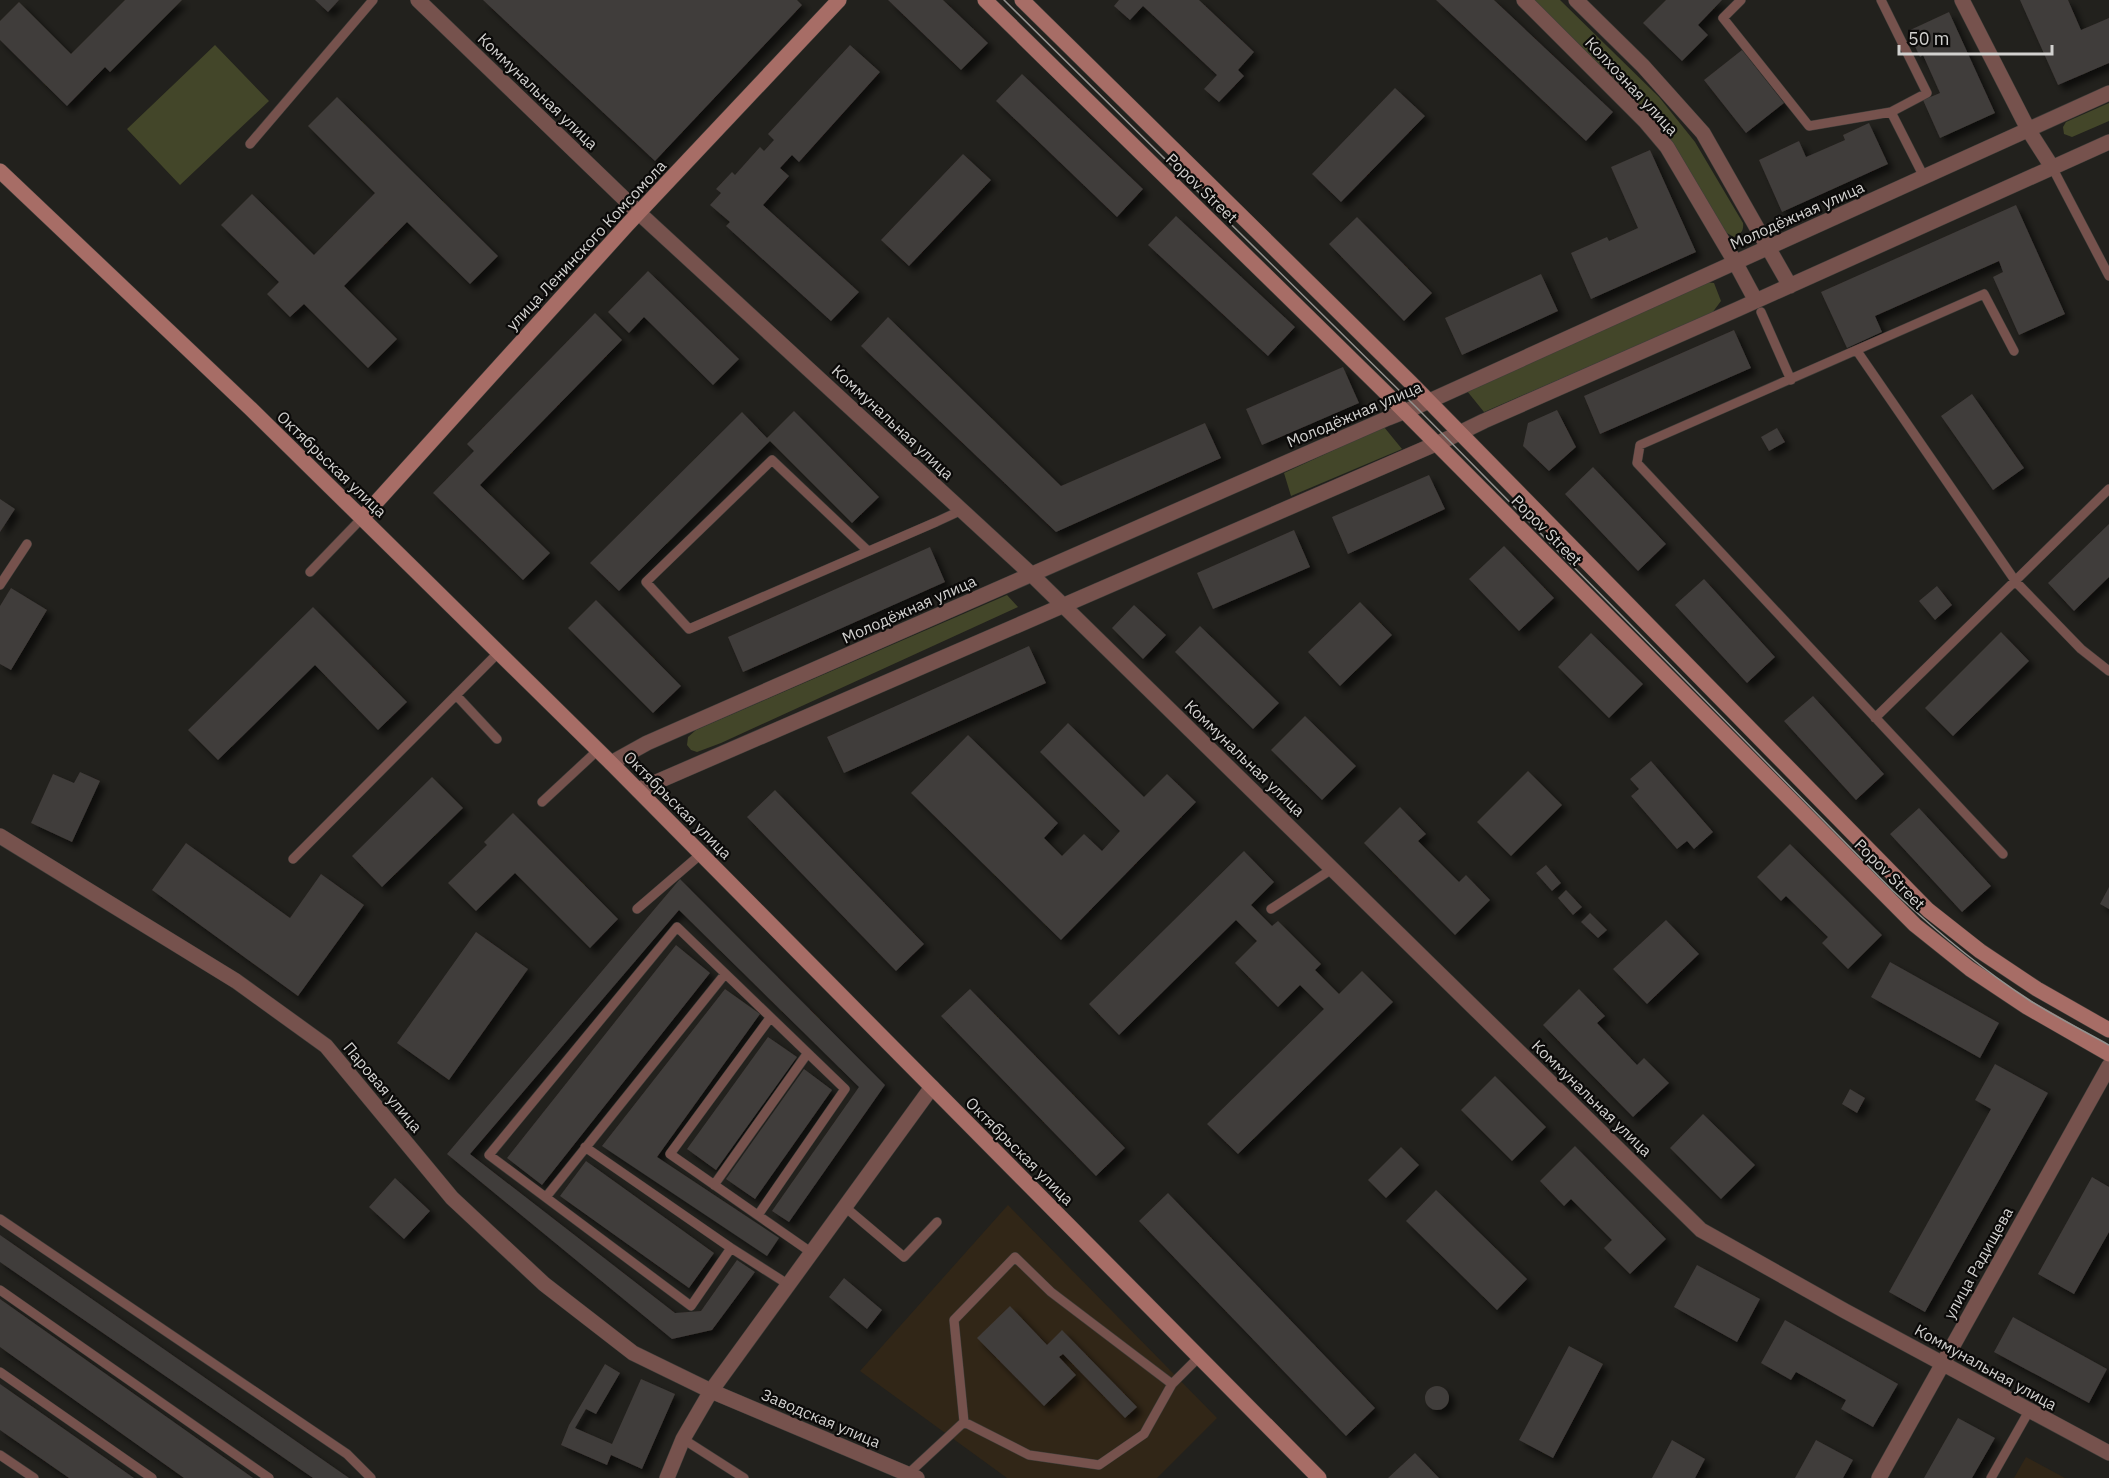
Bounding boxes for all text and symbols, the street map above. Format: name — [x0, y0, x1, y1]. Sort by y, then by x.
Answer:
scale bar — [1899, 18, 2052, 56]
text: 50 m — [1908, 27, 1950, 50]
street label: Коммунальная улица — [474, 28, 603, 154]
street label: Колхозная улица — [1581, 33, 1683, 140]
street label: Popov Street — [1162, 149, 1242, 227]
street label: улица Ленинского Комсомола — [502, 155, 671, 334]
street label: Молодёжная улица — [1727, 176, 1868, 254]
street label: Коммунальная улица — [828, 360, 958, 484]
street label: Молодёжная улица — [1283, 376, 1425, 452]
street label: Октябрьская улица — [273, 407, 391, 522]
street label: Popov Street — [1507, 490, 1587, 570]
street label: Молодёжная улица — [839, 570, 980, 648]
street label: Коммунальная улица — [1181, 695, 1310, 821]
street label: Октябрьская улица — [620, 747, 737, 864]
street label: Popov Street — [1850, 834, 1930, 914]
street label: Коммунальная улица — [1528, 1035, 1657, 1161]
street label: Паровая улица — [339, 1038, 427, 1137]
street label: Октябрьская улица — [962, 1093, 1079, 1210]
street label: улица Радищева — [1939, 1203, 2017, 1322]
street label: Коммунальная улица — [1911, 1320, 2061, 1415]
street label: Заводская улица — [758, 1384, 884, 1452]

